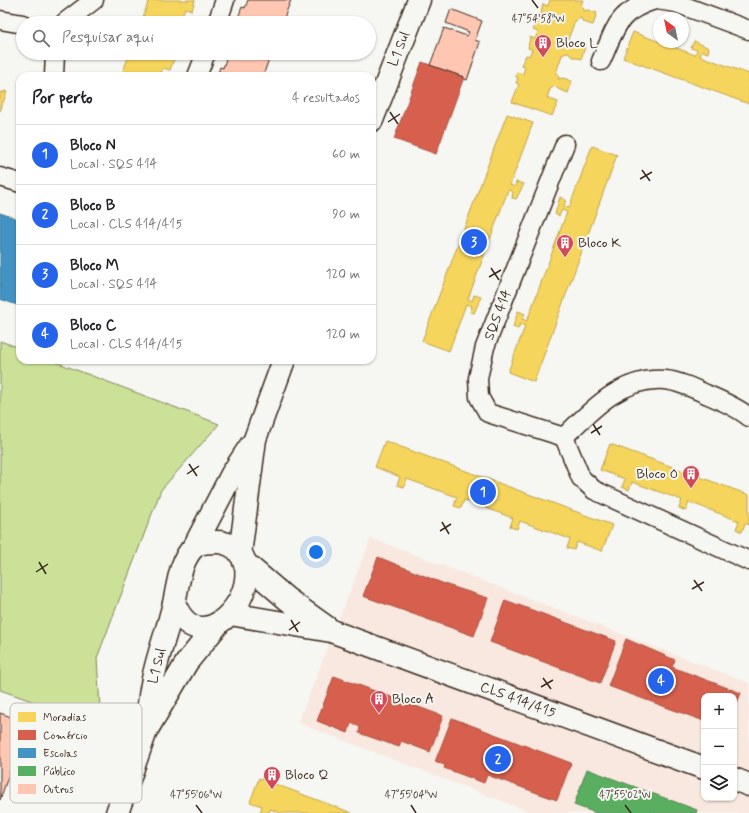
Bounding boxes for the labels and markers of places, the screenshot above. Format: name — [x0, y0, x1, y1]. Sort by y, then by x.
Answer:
building icon: Bloco L — [533, 33, 553, 58]
place label: Bloco L — [556, 34, 598, 52]
pin: 3 — [461, 227, 487, 257]
building icon: Bloco K — [555, 233, 575, 258]
place label: Bloco K — [578, 234, 621, 252]
building icon: Bloco O — [681, 464, 701, 489]
place label: Bloco O — [636, 465, 678, 483]
pin: 1 — [470, 477, 496, 507]
pin: 4 — [648, 666, 674, 696]
building icon: Bloco A — [369, 689, 389, 714]
place label: Bloco A — [392, 690, 434, 708]
pin: 2 — [485, 744, 511, 774]
building icon: Bloco Q — [262, 765, 282, 790]
place label: Bloco Q — [285, 766, 329, 784]

